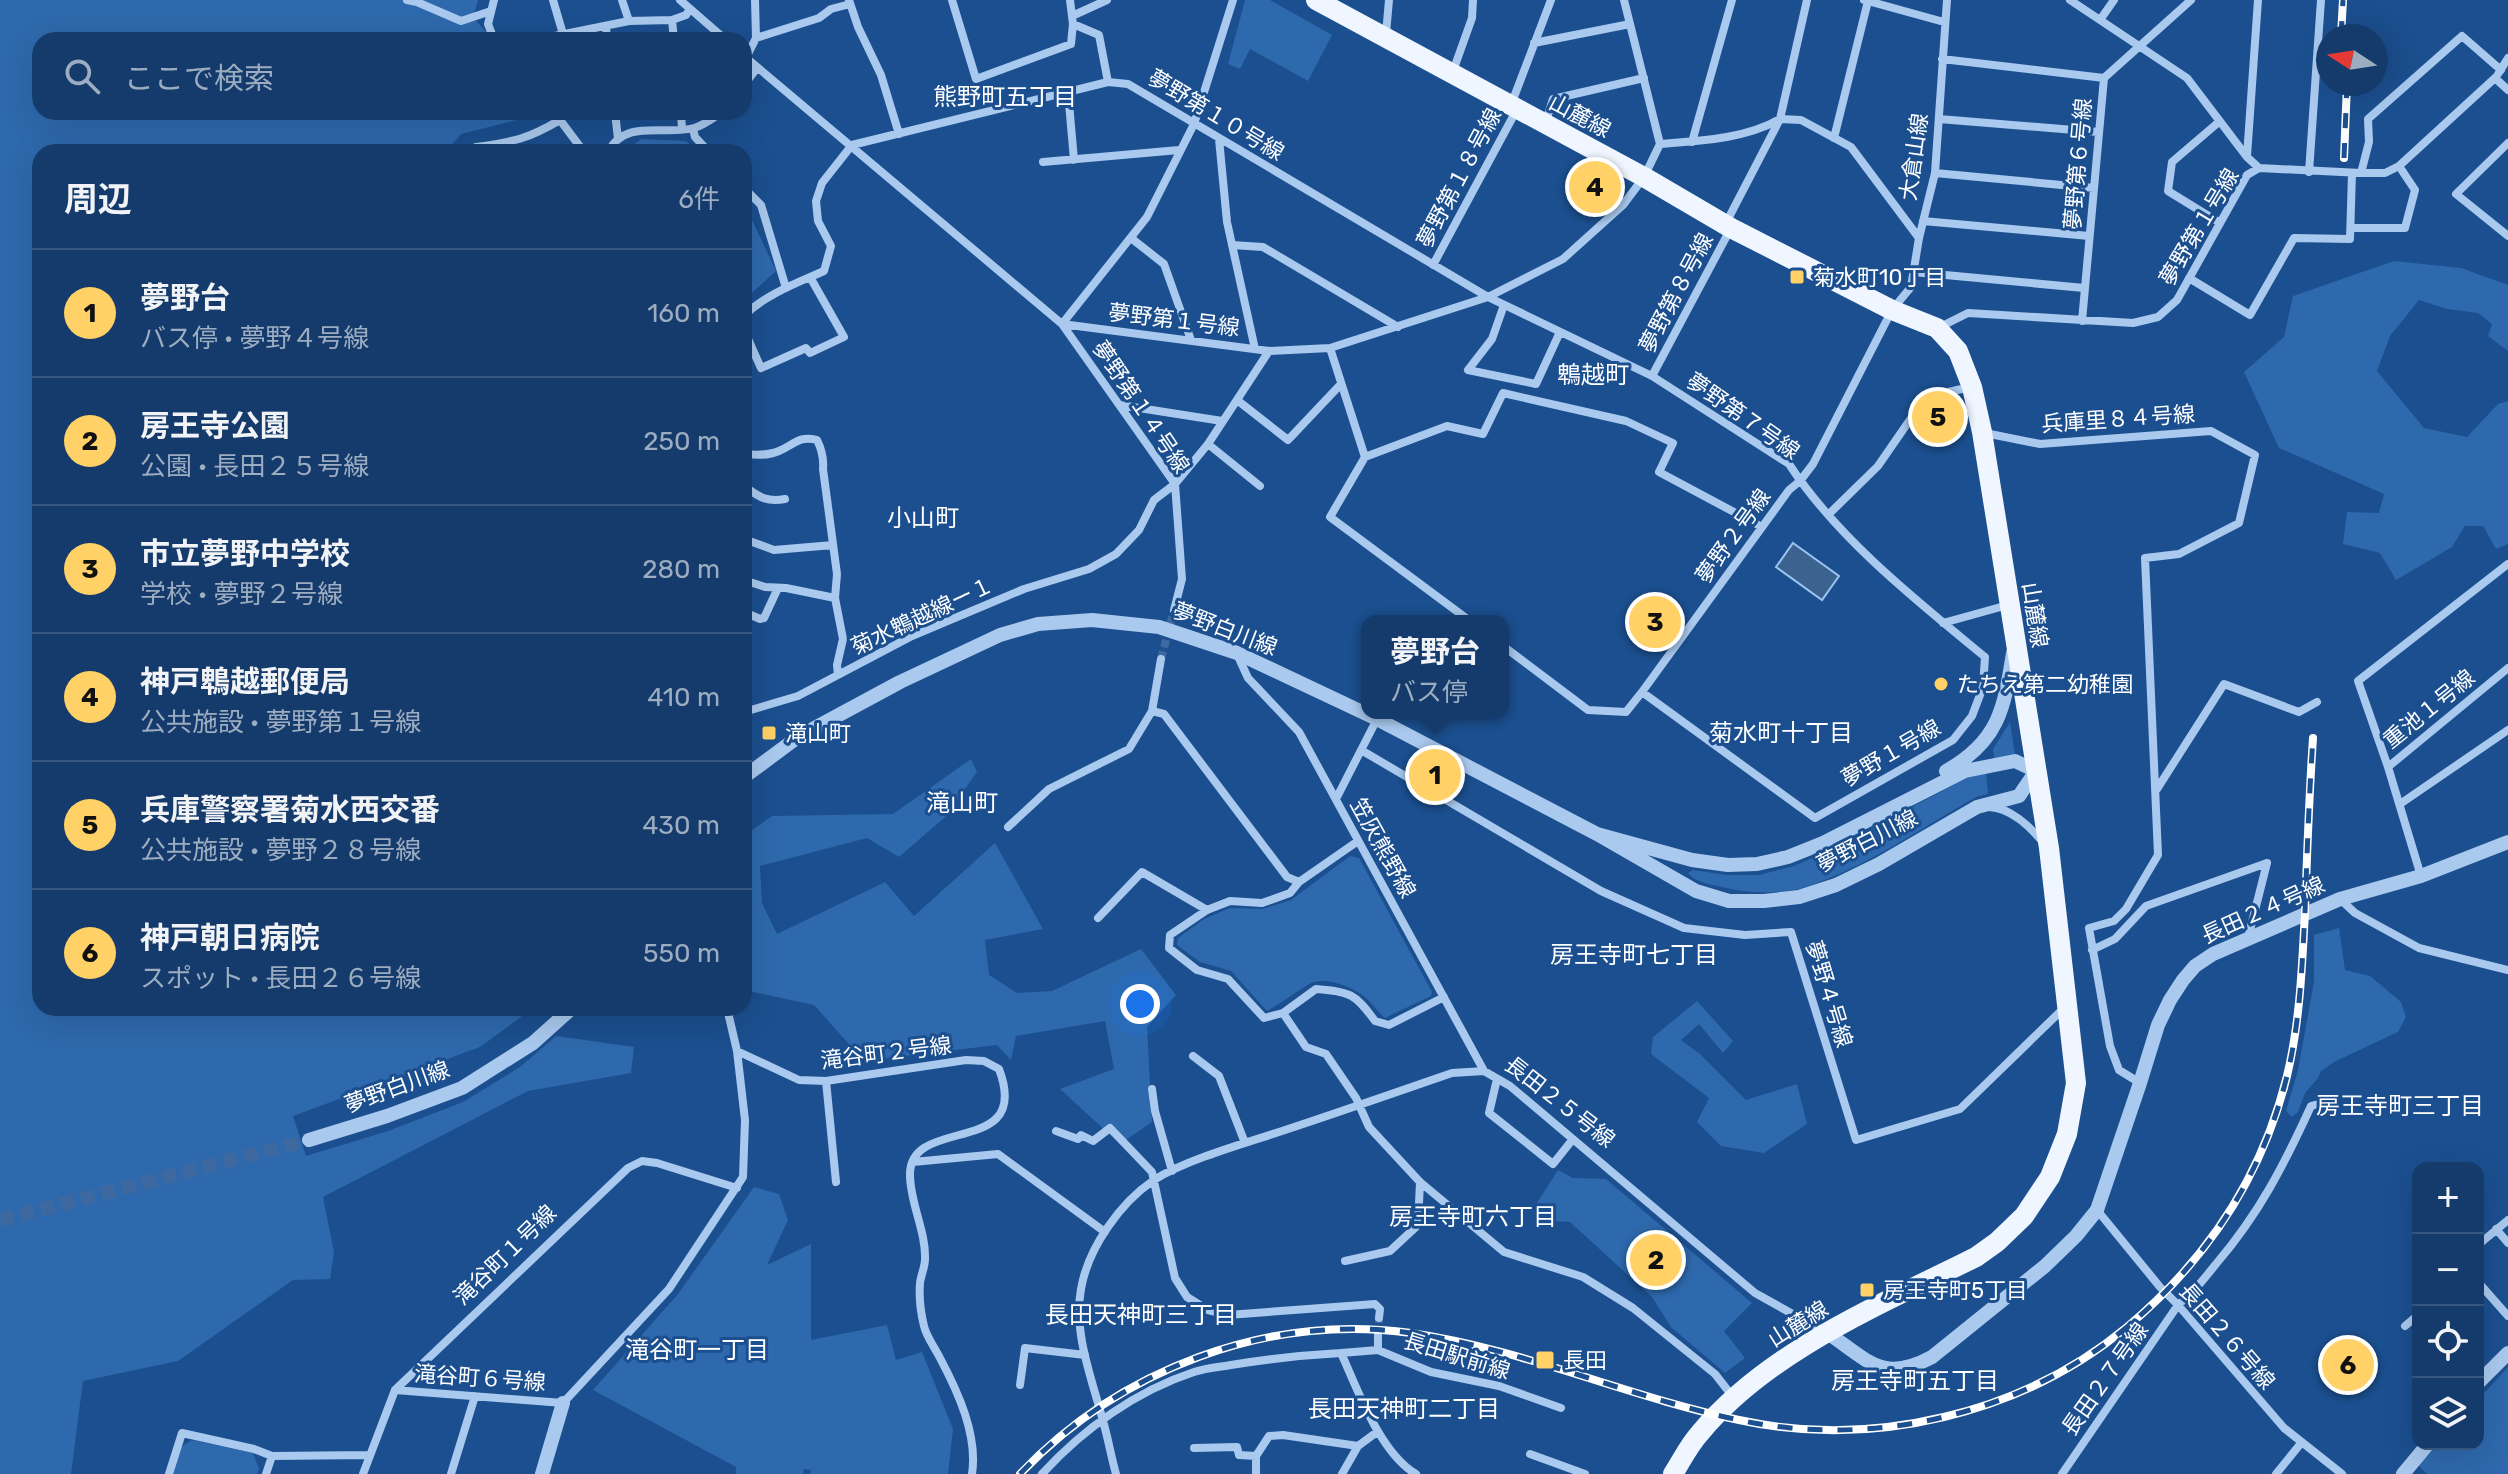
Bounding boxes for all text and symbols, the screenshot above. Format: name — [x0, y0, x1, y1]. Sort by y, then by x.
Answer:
north arrow — [2316, 24, 2388, 96]
search box — [32, 32, 752, 120]
icon: search — [60, 54, 104, 98]
text: ここで検索 — [124, 61, 274, 97]
street label: 夢野第１０号線 — [1143, 64, 1289, 166]
district label: 熊野町五丁目 — [933, 83, 1077, 111]
street label: 山麓線 — [1545, 89, 1615, 143]
street label: 夢野第６号線 — [2059, 97, 2097, 231]
street label: 夢野第１８号線 — [1411, 104, 1507, 252]
street label: 大倉山線 — [1895, 112, 1933, 202]
pin: 4 — [1569, 157, 1621, 217]
street label: 夢野第１号線 — [2153, 163, 2245, 291]
text: 周辺 — [64, 179, 132, 220]
text: 6件 — [678, 184, 720, 215]
street label: 夢野第８号線 — [1633, 228, 1719, 358]
place label: 菊水町10丁目 — [1813, 264, 1946, 291]
marker: 菊水町10丁目 — [1788, 268, 1806, 286]
text: 夢野台 — [140, 280, 230, 316]
text: 1 — [84, 298, 96, 329]
text: 160 m — [647, 298, 720, 329]
street label: 夢野第１号線 — [1107, 299, 1241, 341]
text: バス停 · 夢野４号線 — [140, 323, 369, 354]
street label: 夢野第１４号線 — [1087, 336, 1195, 478]
district label: 鵯越町 — [1557, 361, 1629, 389]
street label: 夢野第７号線 — [1681, 367, 1805, 465]
pin: 5 — [1912, 387, 1964, 447]
street label: 兵庫里８４号線 — [2040, 400, 2196, 438]
text: 房王寺公園 — [140, 408, 290, 444]
text: 2 — [82, 426, 98, 457]
text: 250 m — [643, 426, 720, 457]
text: 公園 · 長田２５号線 — [140, 451, 369, 482]
street label: 夢野２号線 — [1690, 484, 1776, 588]
district label: 小山町 — [887, 504, 959, 532]
text: 市立夢野中学校 — [140, 536, 350, 572]
text: 3 — [81, 554, 99, 585]
text: 280 m — [642, 554, 720, 585]
street label: 菊水鵯越線ー１ — [847, 571, 997, 661]
text: 学校 · 夢野２号線 — [140, 579, 343, 610]
street label: 山麓線 — [2017, 580, 2053, 650]
pin: 3 — [1629, 592, 1681, 652]
street label: 夢野白川線 — [1169, 597, 1281, 661]
popup — [1361, 615, 1509, 719]
text: 夢野台 — [1390, 634, 1480, 670]
text: 神戸鵯越郵便局 — [140, 664, 350, 700]
street label: 重池１号線 — [2378, 664, 2480, 754]
place label: たちえ第二幼稚園 — [1957, 671, 2133, 698]
marker: たちえ第二幼稚園 — [1932, 675, 1950, 693]
text: バス停 — [1390, 677, 1468, 708]
text: 4 — [81, 682, 99, 713]
text: 410 m — [647, 682, 720, 713]
text: 公共施設 · 夢野第１号線 — [140, 707, 421, 738]
street label: 夢野１号線 — [1837, 714, 1945, 792]
district label: 菊水町十丁目 — [1709, 719, 1853, 747]
place label: 滝山町 — [785, 720, 851, 747]
marker: 滝山町 — [760, 724, 778, 742]
pin: 1 — [1409, 745, 1461, 805]
district label: 滝山町 — [926, 789, 998, 817]
text: 兵庫警察署菊水西交番 — [140, 792, 440, 828]
street label: 笠灰熊野線 — [1345, 793, 1421, 903]
street label: 夢野白川線 — [1812, 804, 1922, 878]
text: 5 — [82, 810, 98, 841]
text: 430 m — [642, 810, 720, 841]
text: 公共施設 · 夢野２８号線 — [140, 835, 421, 866]
street label: 長田２４号線 — [2197, 871, 2329, 949]
text: 神戸朝日病院 — [140, 920, 320, 956]
street label: 夢野４号線 — [1800, 937, 1858, 1051]
text: 6 — [82, 938, 98, 969]
text: 550 m — [643, 938, 720, 969]
district label: 房王寺町七丁目 — [1550, 941, 1718, 969]
text: スポット · 長田２６号線 — [140, 963, 421, 994]
your location — [1120, 984, 1160, 1024]
street label: 滝谷町２号線 — [819, 1032, 953, 1074]
street label: 長田２５号線 — [1500, 1051, 1620, 1153]
street label: 夢野白川線 — [341, 1056, 453, 1118]
district label: 房王寺町三丁目 — [2316, 1092, 2484, 1120]
map controls — [2412, 1162, 2484, 1450]
button: + — [2412, 1162, 2484, 1234]
street label: 滝谷町１号線 — [448, 1199, 562, 1311]
district label: 房王寺町六丁目 — [1389, 1203, 1557, 1231]
pin: 2 — [1630, 1230, 1682, 1290]
button: − — [2412, 1234, 2484, 1306]
place label: 房王寺町5丁目 — [1883, 1277, 2028, 1304]
street label: 長田２６号線 — [2174, 1277, 2280, 1395]
marker: 房王寺町5丁目 — [1858, 1281, 1876, 1299]
street label: 山麓線 — [1763, 1295, 1833, 1353]
district label: 長田天神町三丁目 — [1045, 1301, 1237, 1329]
button: locate — [2412, 1306, 2484, 1378]
street label: 長田２７号線 — [2056, 1317, 2154, 1441]
street label: 長田駅前線 — [1400, 1327, 1514, 1385]
pin: 6 — [2322, 1335, 2374, 1395]
district label: 滝谷町一丁目 — [625, 1336, 769, 1364]
place label: 長田 — [1563, 1347, 1607, 1374]
marker: 長田 — [1534, 1349, 1556, 1371]
street label: 滝谷町６号線 — [413, 1360, 547, 1396]
district label: 房王寺町五丁目 — [1831, 1367, 1999, 1395]
button: layers — [2412, 1378, 2484, 1450]
district label: 長田天神町二丁目 — [1308, 1395, 1500, 1423]

